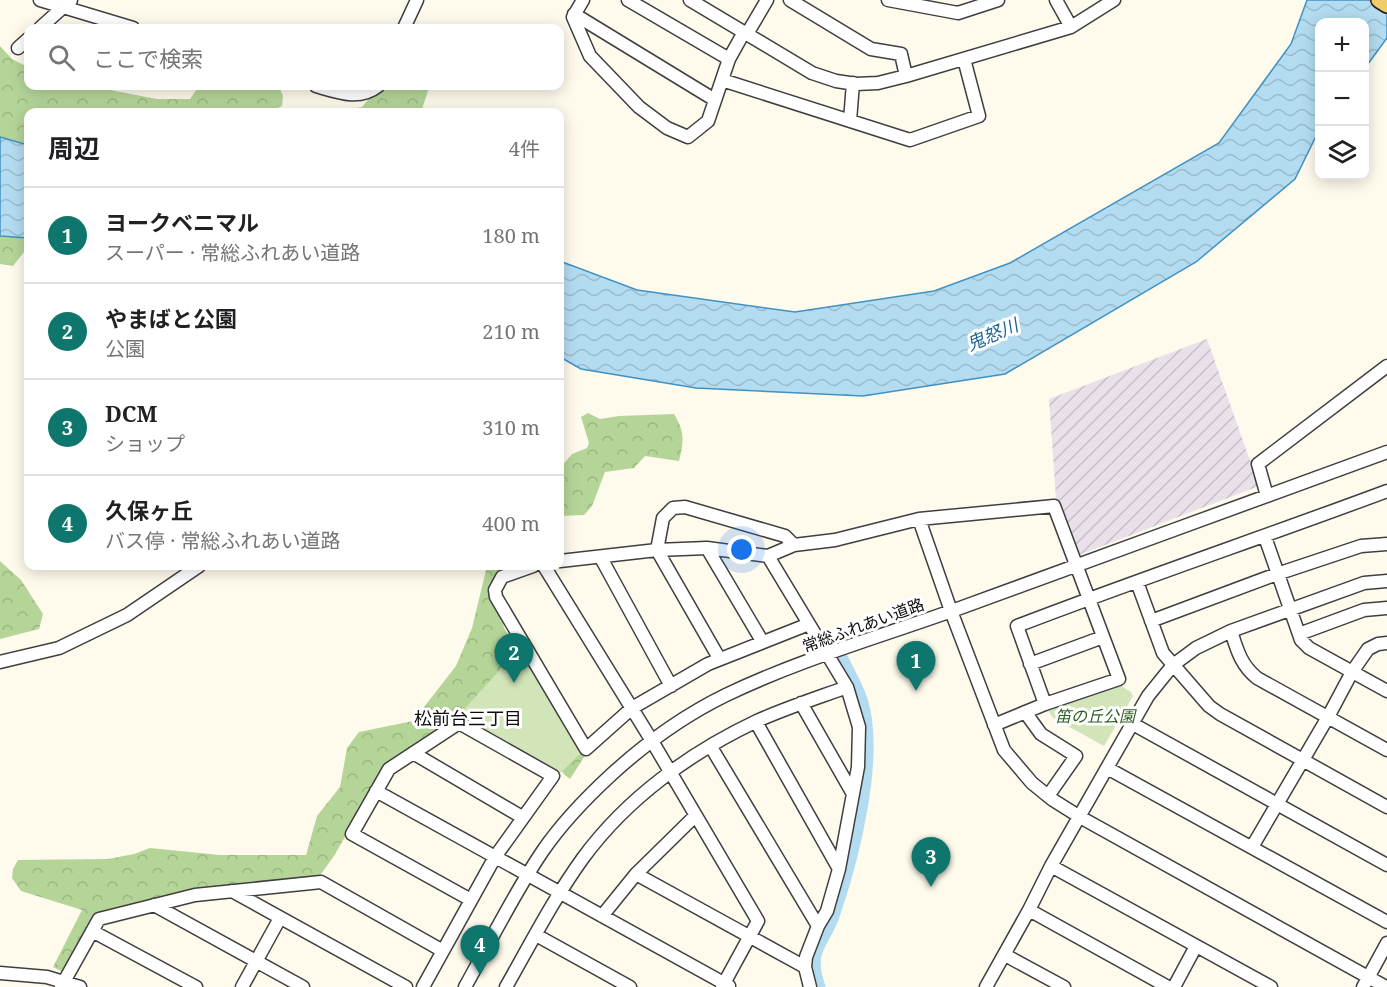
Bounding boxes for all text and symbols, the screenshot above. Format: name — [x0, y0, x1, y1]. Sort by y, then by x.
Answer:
map controls — [1315, 18, 1369, 180]
button: + — [1315, 18, 1369, 72]
search box — [24, 24, 564, 90]
icon: search — [45, 41, 78, 74]
text: ここで検索 — [93, 43, 203, 73]
button: − — [1315, 72, 1369, 126]
button: layers — [1315, 126, 1369, 180]
text: 周辺 — [48, 130, 100, 166]
text: 4件 — [509, 135, 540, 162]
text: ヨークベニマル — [105, 207, 259, 237]
text: 1 — [62, 222, 73, 249]
text: 180 m — [482, 222, 540, 249]
text: スーパー · 常総ふれあい道路 — [105, 239, 360, 266]
text: やまばと公園 — [105, 303, 237, 333]
water label: 鬼怒川 — [962, 312, 1023, 356]
text: 2 — [62, 318, 73, 345]
text: 210 m — [482, 318, 540, 345]
text: 公園 — [105, 335, 145, 362]
text: DCM — [105, 398, 158, 428]
text: 3 — [62, 414, 73, 441]
text: 310 m — [482, 414, 540, 441]
text: ショップ — [105, 430, 185, 457]
text: 久保ヶ丘 — [105, 495, 193, 525]
text: 4 — [62, 510, 73, 537]
text: 400 m — [482, 510, 540, 537]
text: バス停 · 常総ふれあい道路 — [105, 527, 340, 554]
your location — [727, 535, 756, 564]
street label: 常総ふれあい道路 — [799, 593, 927, 657]
pin: 2 — [494, 634, 534, 683]
pin: 1 — [896, 642, 936, 691]
park label: 笛の丘公園 — [1055, 705, 1137, 727]
district label: 松前台三丁目 — [414, 706, 522, 730]
pin: 3 — [912, 838, 950, 887]
pin: 4 — [460, 926, 500, 975]

